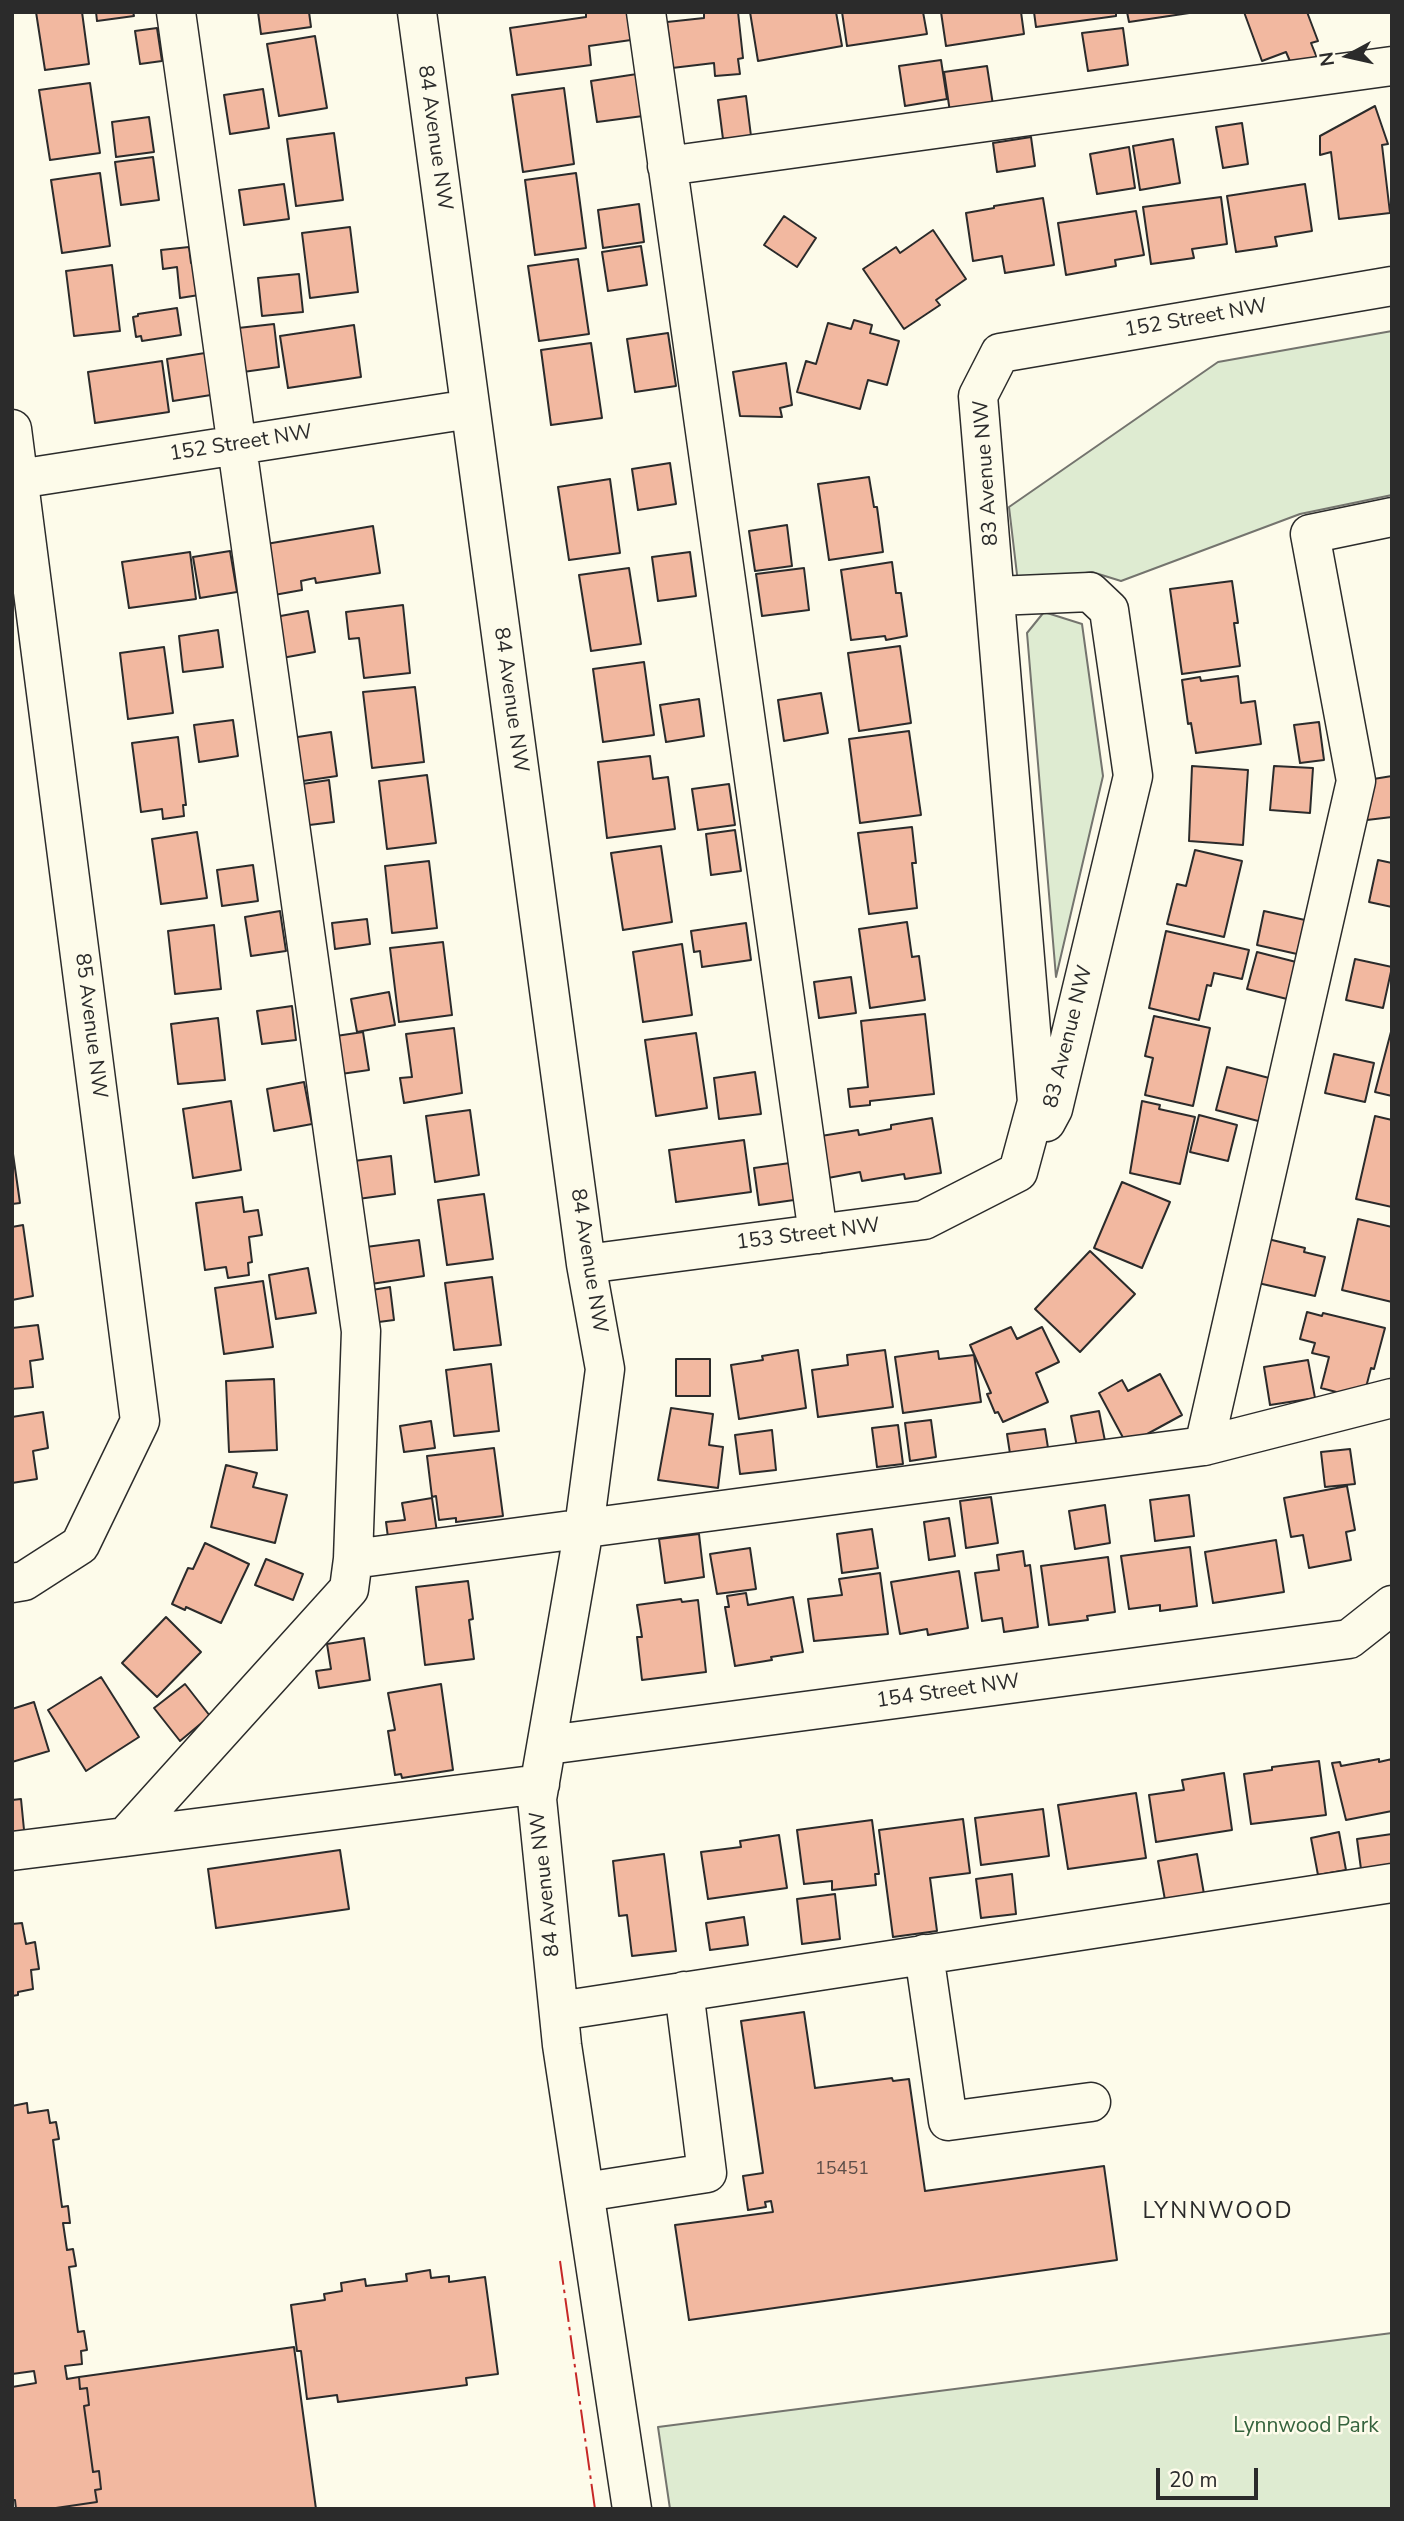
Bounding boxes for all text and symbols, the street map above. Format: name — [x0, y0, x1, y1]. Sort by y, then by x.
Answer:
north arrow — [1313, 21, 1383, 91]
text: N — [1313, 50, 1341, 68]
street label: 84 Avenue NW — [411, 64, 457, 212]
street label: 152 Street NW — [1123, 294, 1269, 344]
street label: 83 Avenue NW — [969, 399, 1005, 547]
street label: 152 Street NW — [168, 420, 314, 468]
street label: 84 Avenue NW — [487, 626, 533, 774]
street label: 85 Avenue NW — [69, 952, 111, 1100]
street label: 83 Avenue NW — [1039, 963, 1099, 1111]
street label: 84 Avenue NW — [564, 1187, 612, 1335]
street label: 153 Street NW — [735, 1214, 881, 1256]
street label: 154 Street NW — [875, 1669, 1021, 1715]
street label: 84 Avenue NW — [526, 1810, 566, 1958]
house number: 15451 — [815, 2159, 869, 2181]
district label: LYNNWOOD — [1143, 2198, 1293, 2226]
park label: Lynnwood Park — [1233, 2414, 1379, 2440]
scale bar — [1159, 2454, 1260, 2498]
text: 20 m — [1169, 2466, 1218, 2494]

